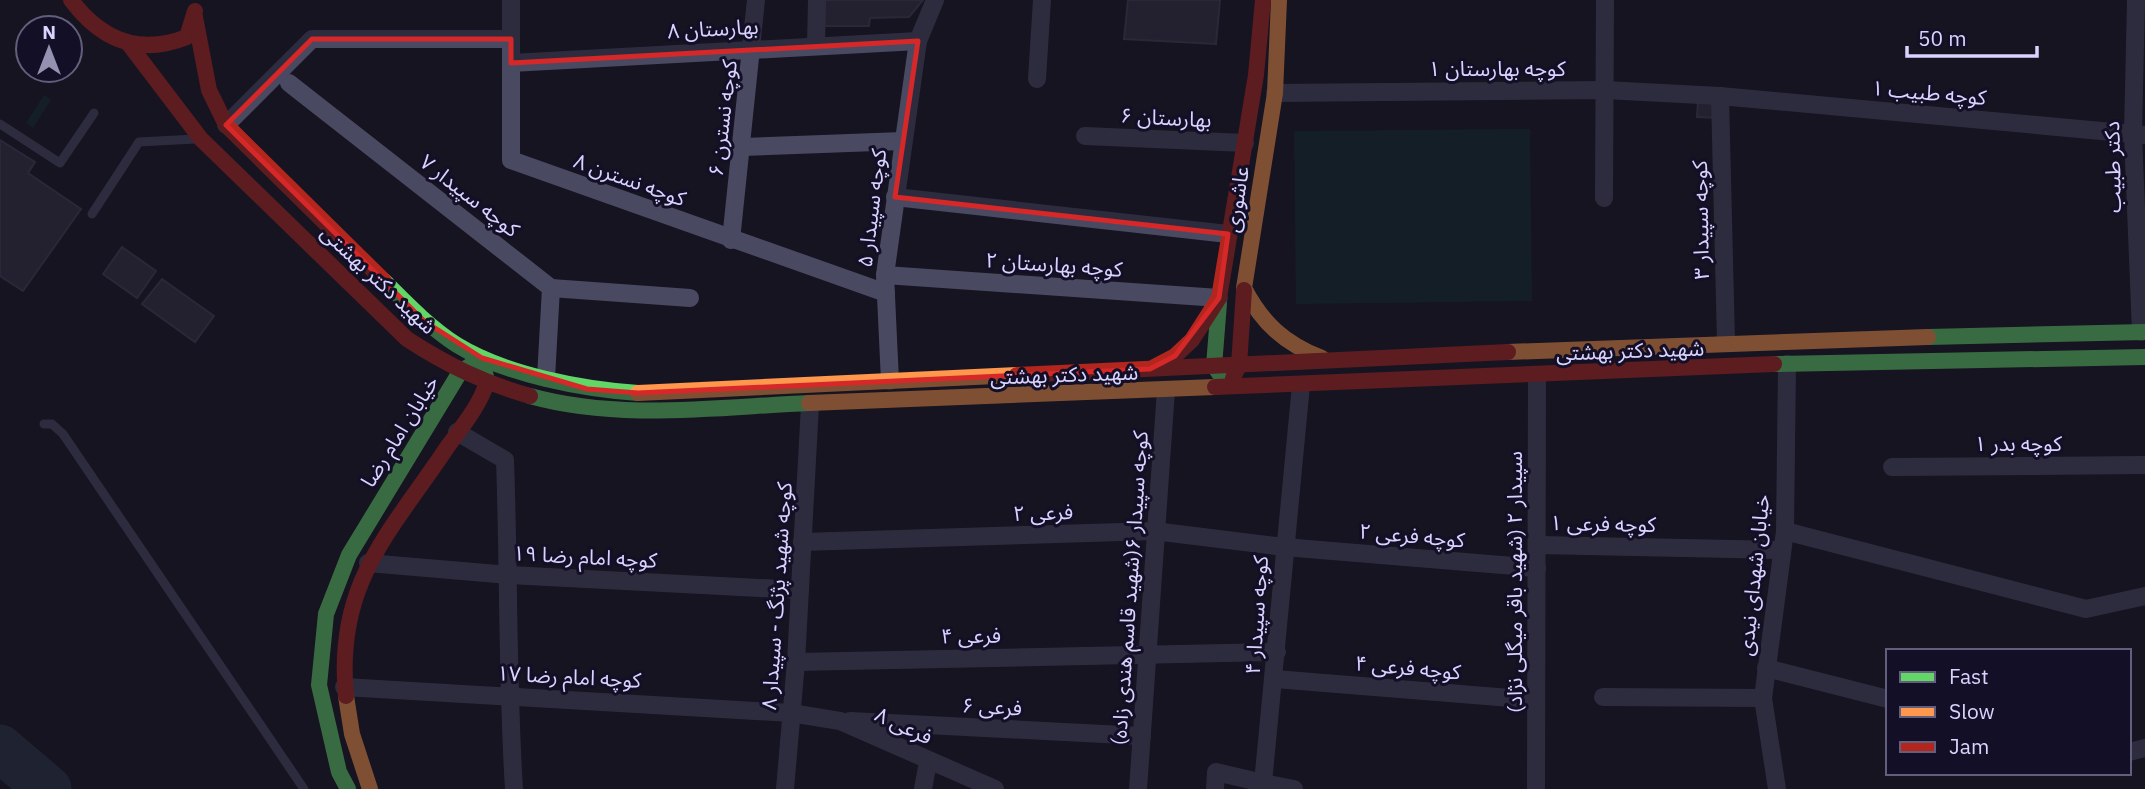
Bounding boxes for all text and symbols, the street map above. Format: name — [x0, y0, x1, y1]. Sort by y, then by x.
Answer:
street label: بهارستان ۸ — [667, 12, 759, 44]
north arrow — [14, 14, 84, 84]
scale bar — [1907, 14, 2036, 58]
text: N — [42, 20, 56, 44]
text: 50 m — [1918, 24, 1967, 52]
street label: کوچه بهارستان ۱ — [1428, 54, 1566, 82]
street label: کوچه نسترن ۶ — [701, 58, 743, 178]
street label: کوچه طبیب ۱ — [1870, 73, 1988, 111]
street label: بهارستان ۶ — [1120, 101, 1212, 133]
street label: دکتر طبیب — [2097, 121, 2127, 213]
street label: کوچه نسترن ۸ — [570, 146, 690, 212]
street label: کوچه سپیدار ۷ — [414, 147, 526, 243]
street label: کوچه سپیدار ۵ — [850, 147, 892, 269]
street label: کوچه سپیدار ۳ — [1685, 160, 1715, 280]
street label: عاشوری — [1217, 164, 1255, 234]
street label: شهید دکتر بهشتی — [315, 218, 443, 340]
street label: کوچه بهارستان ۲ — [985, 245, 1124, 283]
street label: شهید دکتر بهشتی — [1555, 333, 1705, 367]
street label: شهید دکتر بهشتی — [989, 357, 1139, 391]
street label: خیابان امام رضا — [354, 370, 447, 494]
street label: کوچه بدر ۱ — [1974, 429, 2062, 457]
street label: کوچه سپیدار ۶(شهید قاسم هندی زاده) — [1104, 430, 1156, 746]
street label: سپیدار ۲ (شهید باقر میگلی نژاد) — [1500, 451, 1528, 713]
street label: کوچه شهید پژنگ - سپیدار ۸ — [754, 481, 798, 711]
street label: خیابان شهدای نیدی — [1731, 493, 1775, 657]
street label: فرعی ۲ — [1012, 497, 1074, 527]
street label: کوچه فرعی ۱ — [1550, 508, 1657, 538]
street label: کوچه فرعی ۲ — [1358, 516, 1466, 554]
street label: کوچه امام رضا ۱۹ — [512, 538, 658, 577]
street label: کوچه سپیدار ۴ — [1238, 554, 1274, 675]
street label: فرعی ۴ — [941, 620, 1001, 650]
street label: کوچه فرعی ۴ — [1354, 648, 1462, 686]
legend — [1886, 649, 2131, 775]
street label: کوچه امام رضا ۱۷ — [496, 658, 642, 697]
text: Fast — [1949, 662, 1989, 690]
street label: فرعی ۶ — [961, 690, 1023, 722]
text: Slow — [1949, 697, 1995, 725]
street label: فرعی ۸ — [871, 700, 937, 750]
text: Jam — [1949, 732, 1989, 760]

